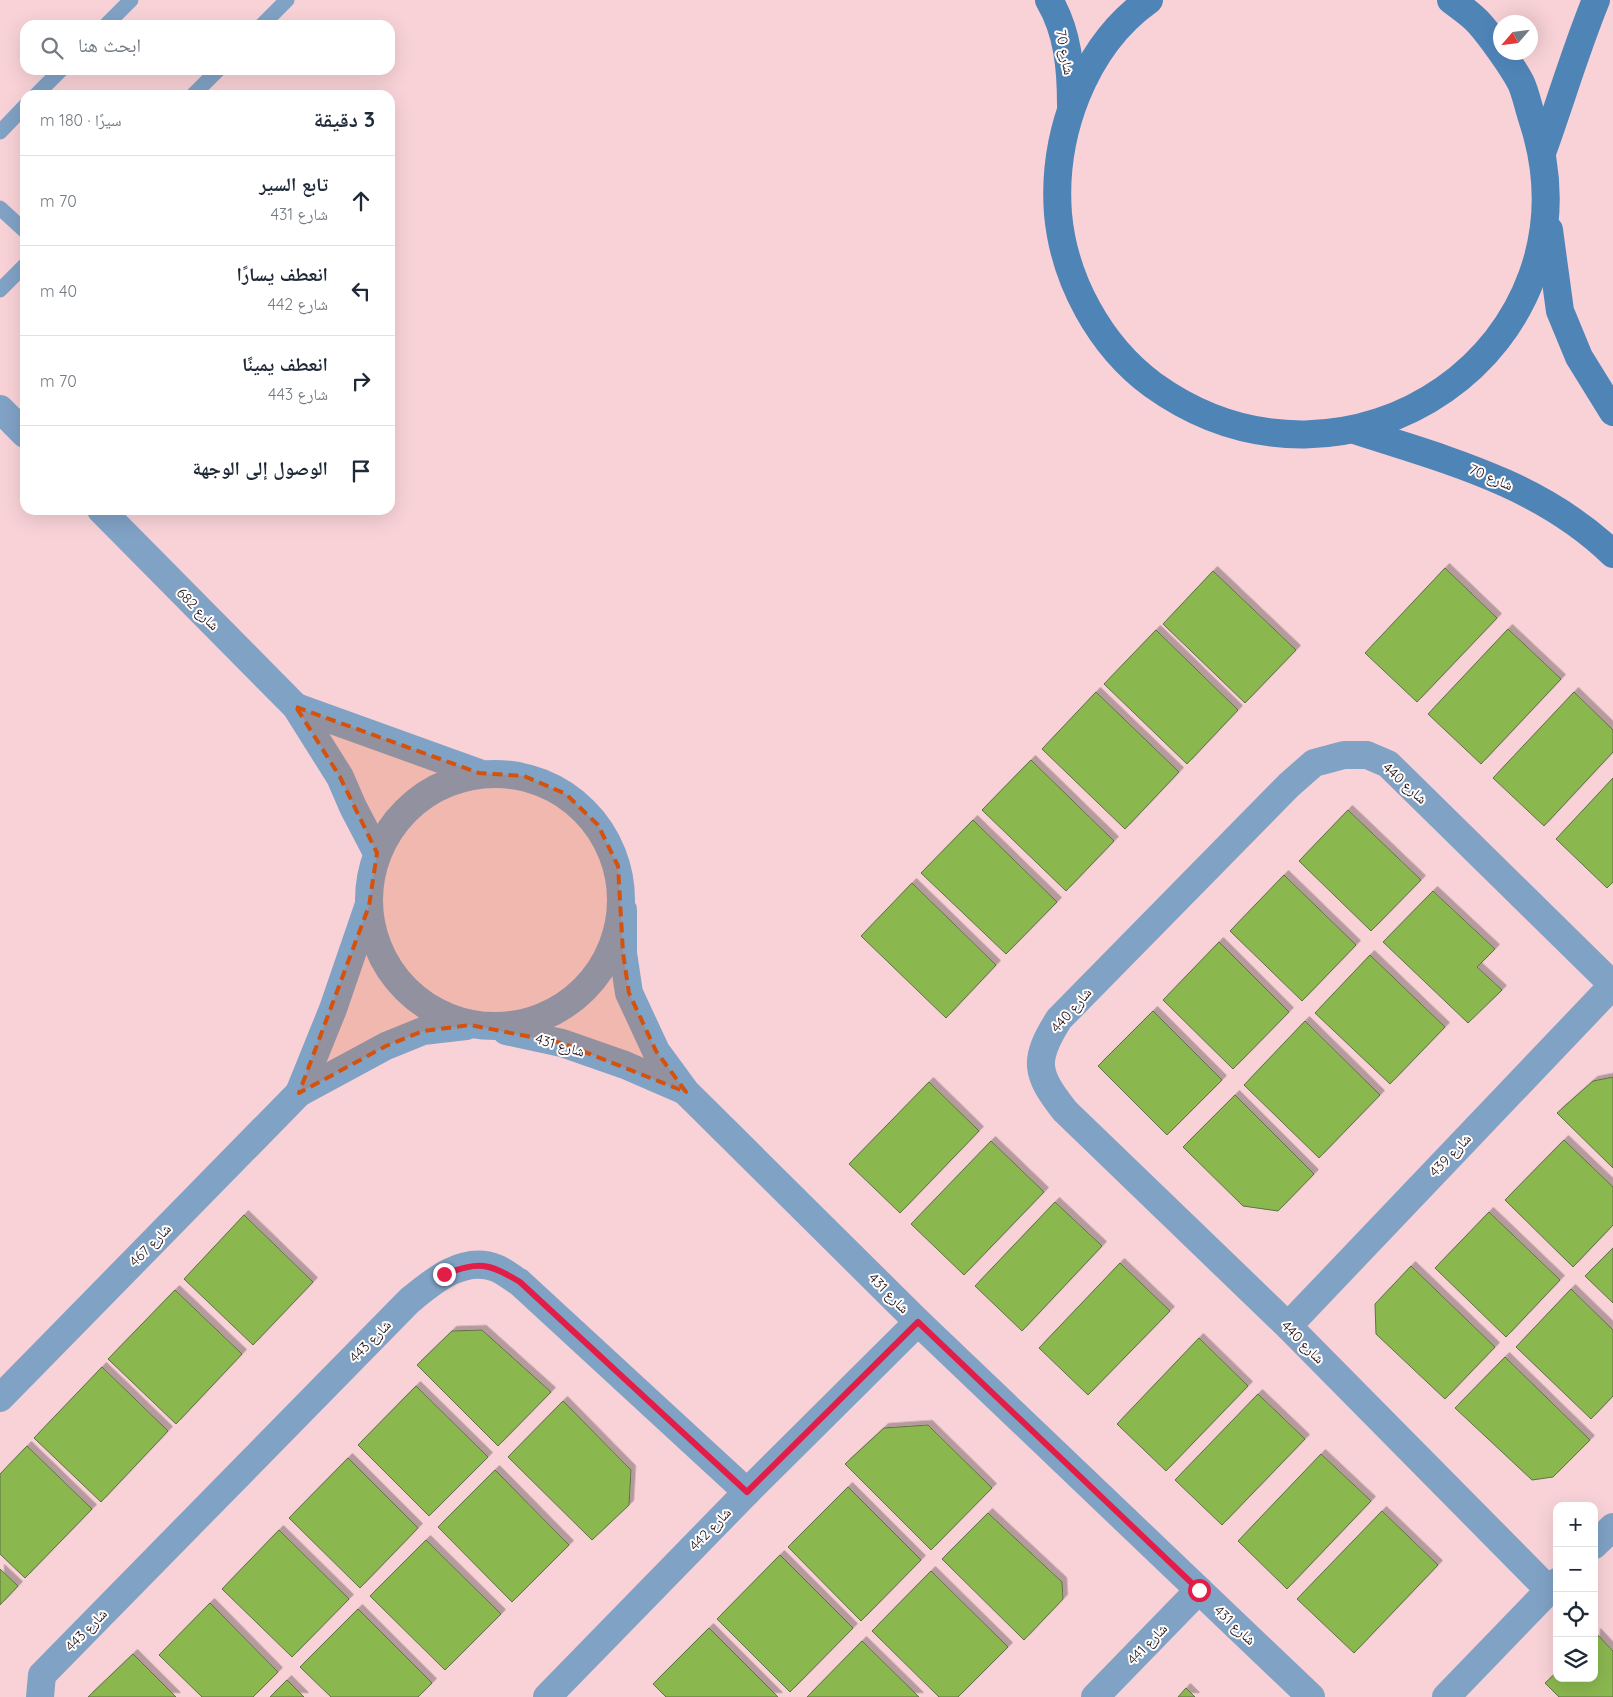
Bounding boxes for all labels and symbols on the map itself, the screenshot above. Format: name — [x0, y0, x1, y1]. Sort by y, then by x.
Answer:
north arrow — [1493, 15, 1538, 60]
street label: شارع 70 — [1051, 28, 1078, 76]
street label: شارع 70 — [1466, 460, 1516, 495]
street label: شارع 682 — [172, 584, 223, 635]
street label: شارع 440 — [1378, 758, 1431, 808]
street label: شارع 440 — [1047, 984, 1096, 1037]
street label: شارع 431 — [533, 1029, 587, 1062]
street label: شارع 439 — [1425, 1130, 1476, 1181]
street label: شارع 467 — [125, 1220, 175, 1271]
route end — [433, 1263, 456, 1286]
street label: شارع 431 — [864, 1269, 913, 1318]
street label: شارع 443 — [345, 1316, 395, 1367]
street label: شارع 440 — [1277, 1317, 1328, 1368]
street label: شارع 442 — [685, 1504, 736, 1555]
route start — [1188, 1579, 1211, 1602]
street label: شارع 431 — [1210, 1601, 1260, 1649]
street label: شارع 443 — [61, 1605, 111, 1656]
street label: شارع 441 — [1123, 1620, 1172, 1669]

